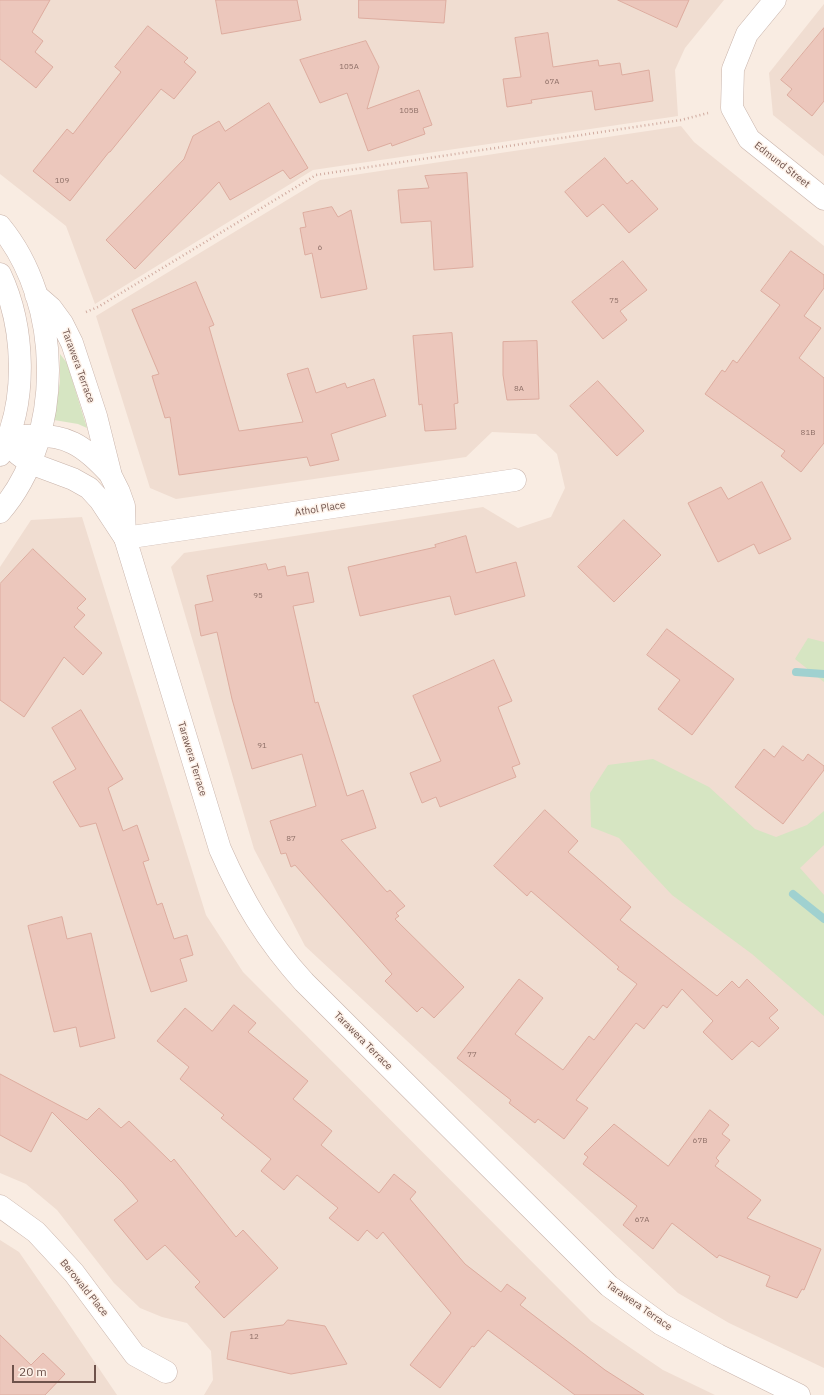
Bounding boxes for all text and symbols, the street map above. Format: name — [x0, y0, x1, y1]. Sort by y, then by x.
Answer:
house number: 105A — [339, 62, 359, 72]
house number: 67A — [545, 77, 559, 87]
house number: 105B — [399, 106, 419, 116]
street label: Edmund Street — [752, 140, 812, 190]
house number: 109 — [55, 176, 69, 186]
house number: 6 — [318, 243, 322, 253]
house number: 75 — [609, 296, 619, 306]
street label: Tarawera Terrace — [59, 328, 97, 404]
house number: 8A — [514, 384, 524, 394]
house number: 81B — [801, 428, 815, 438]
street label: Athol Place — [294, 499, 346, 519]
house number: 95 — [253, 591, 263, 601]
street label: Tarawera Terrace — [175, 720, 209, 798]
house number: 91 — [257, 741, 267, 751]
house number: 87 — [286, 834, 296, 844]
street label: Tarawera Terrace — [331, 1009, 395, 1073]
house number: 77 — [467, 1050, 477, 1060]
house number: 67B — [693, 1136, 707, 1146]
house number: 67A — [635, 1215, 649, 1225]
street label: Berowald Place — [57, 1257, 111, 1319]
street label: Tarawera Terrace — [604, 1279, 674, 1333]
house number: 12 — [249, 1332, 259, 1342]
scale bar — [14, 1357, 98, 1383]
text: 20 m — [19, 1364, 47, 1379]

